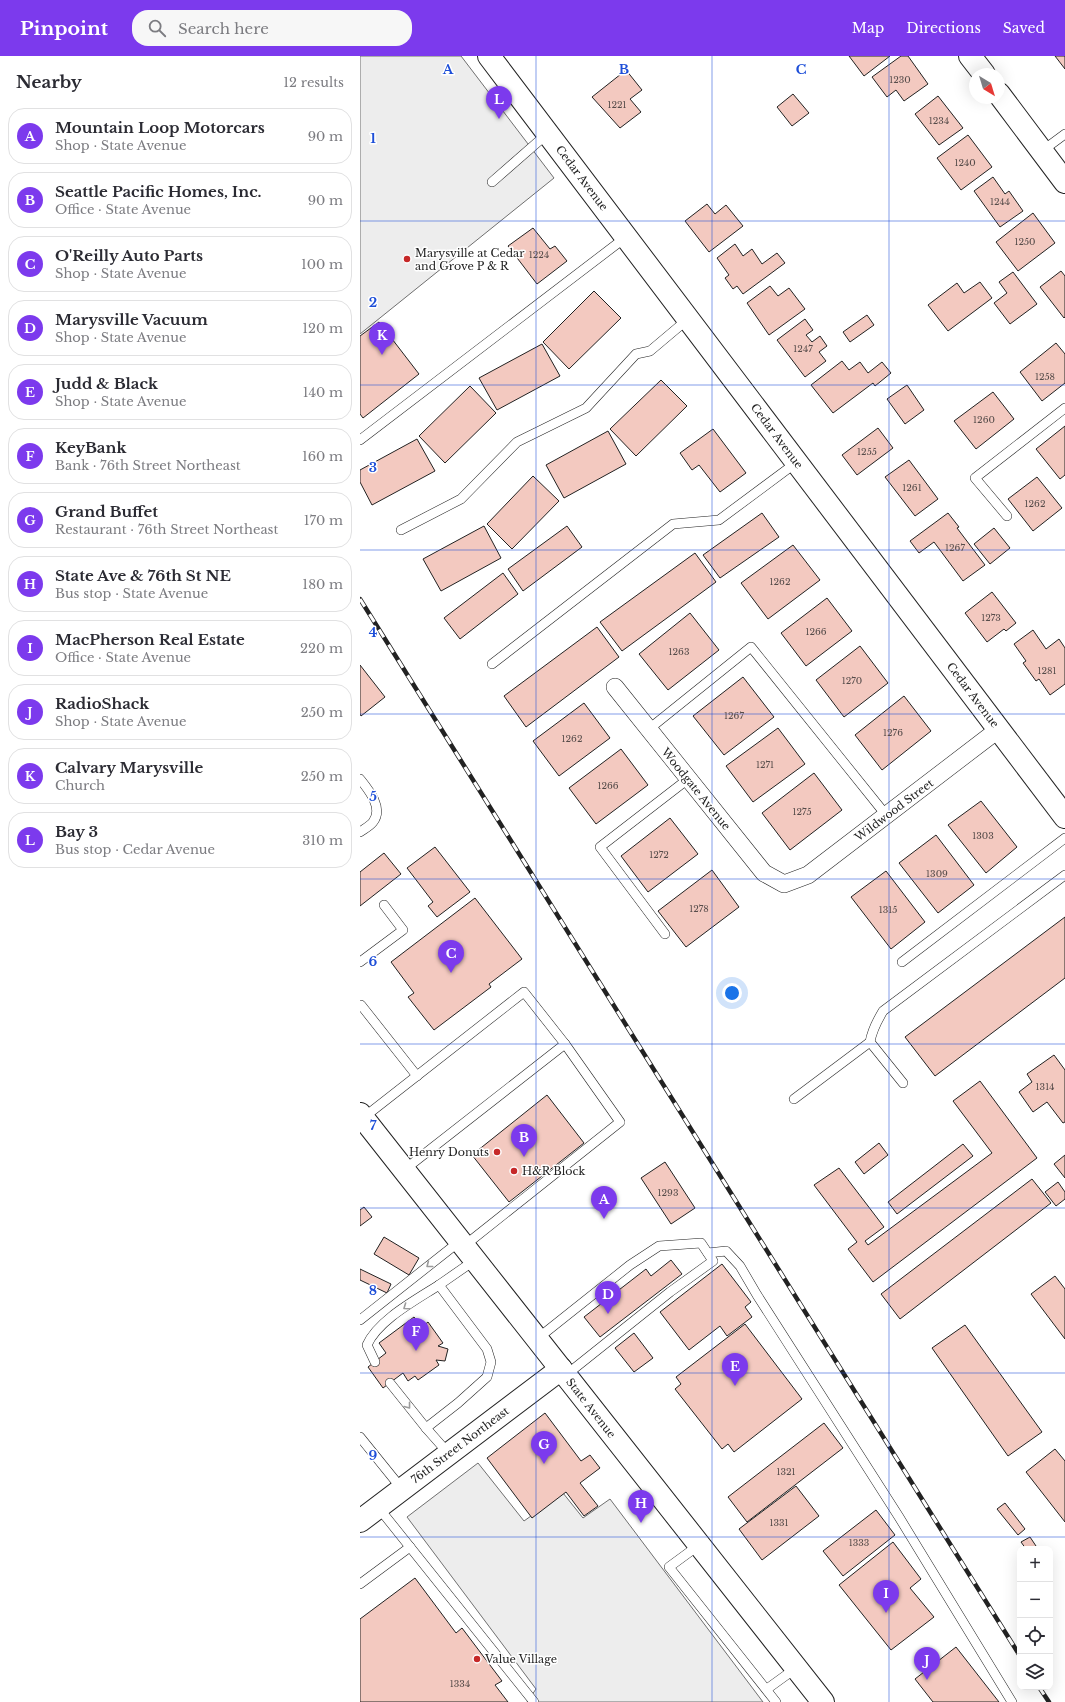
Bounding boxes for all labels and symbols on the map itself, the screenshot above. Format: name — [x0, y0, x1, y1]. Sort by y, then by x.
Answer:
text: A — [442, 61, 454, 78]
text: B — [619, 61, 629, 78]
text: C — [796, 61, 807, 78]
north arrow — [969, 68, 1005, 104]
house number: 1230 — [889, 74, 911, 85]
pin: L — [486, 86, 512, 119]
house number: 1221 — [607, 99, 627, 110]
house number: 1234 — [929, 115, 949, 126]
text: 1 — [370, 130, 376, 147]
street label: Cedar Avenue — [553, 143, 611, 213]
house number: 1240 — [954, 157, 976, 168]
house number: 1244 — [990, 196, 1010, 207]
house number: 1250 — [1014, 236, 1036, 247]
place label: Marysville at Cedar and Grove P & R — [415, 246, 525, 273]
house number: 1224 — [529, 249, 549, 260]
marker: Marysville at Cedar and Grove P & R — [402, 254, 412, 264]
text: 2 — [369, 294, 377, 311]
pin: K — [369, 322, 395, 355]
house number: 1247 — [793, 343, 813, 354]
house number: 1258 — [1035, 371, 1055, 382]
street label: Cedar Avenue — [748, 401, 806, 471]
house number: 1260 — [973, 414, 995, 425]
house number: 1255 — [857, 446, 877, 457]
text: 3 — [369, 459, 377, 476]
house number: 1261 — [902, 482, 922, 493]
house number: 1262 — [1025, 498, 1045, 509]
house number: 1267 — [945, 542, 965, 553]
house number: 1262 — [770, 576, 790, 587]
house number: 1273 — [981, 612, 1001, 623]
text: 4 — [369, 624, 378, 641]
house number: 1266 — [805, 626, 827, 637]
house number: 1263 — [669, 646, 689, 657]
street label: Cedar Avenue — [944, 660, 1002, 730]
house number: 1281 — [1037, 665, 1057, 676]
house number: 1270 — [842, 675, 862, 686]
house number: 1267 — [724, 710, 744, 721]
house number: 1276 — [883, 727, 903, 738]
house number: 1262 — [562, 733, 582, 744]
street label: Woodgate Avenue — [658, 744, 733, 833]
house number: 1271 — [756, 759, 774, 770]
street label: Wildwood Street — [851, 775, 937, 845]
house number: 1266 — [597, 780, 619, 791]
text: 5 — [369, 788, 377, 805]
house number: 1275 — [792, 806, 812, 817]
house number: 1303 — [972, 830, 994, 841]
house number: 1272 — [649, 849, 669, 860]
house number: 1309 — [926, 868, 948, 879]
house number: 1278 — [689, 903, 709, 914]
house number: 1315 — [879, 904, 897, 915]
pin: C — [438, 940, 464, 973]
text: 6 — [369, 953, 378, 970]
your location — [722, 983, 742, 1003]
house number: 1314 — [1036, 1081, 1054, 1092]
text: 7 — [370, 1117, 377, 1134]
pin: B — [511, 1124, 537, 1157]
place label: Henry Donuts — [409, 1145, 489, 1159]
marker: Henry Donuts — [492, 1147, 502, 1157]
place label: H&R Block — [522, 1164, 585, 1178]
marker: H&R Block — [509, 1166, 519, 1176]
pin: A — [591, 1186, 617, 1219]
house number: 1293 — [658, 1187, 678, 1198]
one-way arrow — [427, 1260, 434, 1267]
pin: D — [595, 1281, 621, 1314]
text: 8 — [369, 1282, 377, 1299]
one-way arrow — [404, 1302, 411, 1309]
pin: F — [403, 1318, 429, 1351]
pin: E — [722, 1353, 748, 1386]
street label: State Avenue — [563, 1375, 619, 1441]
one-way arrow — [403, 1401, 410, 1408]
street label: 76th Street Northeast — [408, 1403, 512, 1486]
pin: G — [531, 1431, 557, 1464]
text: 9 — [369, 1447, 378, 1464]
house number: 1321 — [776, 1466, 796, 1477]
pin: H — [628, 1490, 654, 1523]
house number: 1331 — [769, 1517, 789, 1528]
house number: 1333 — [849, 1537, 869, 1548]
pin: I — [873, 1580, 899, 1613]
pin: J — [914, 1647, 940, 1680]
place label: Value Village — [484, 1652, 557, 1666]
marker: Value Village — [472, 1654, 482, 1664]
house number: 1334 — [450, 1678, 470, 1689]

